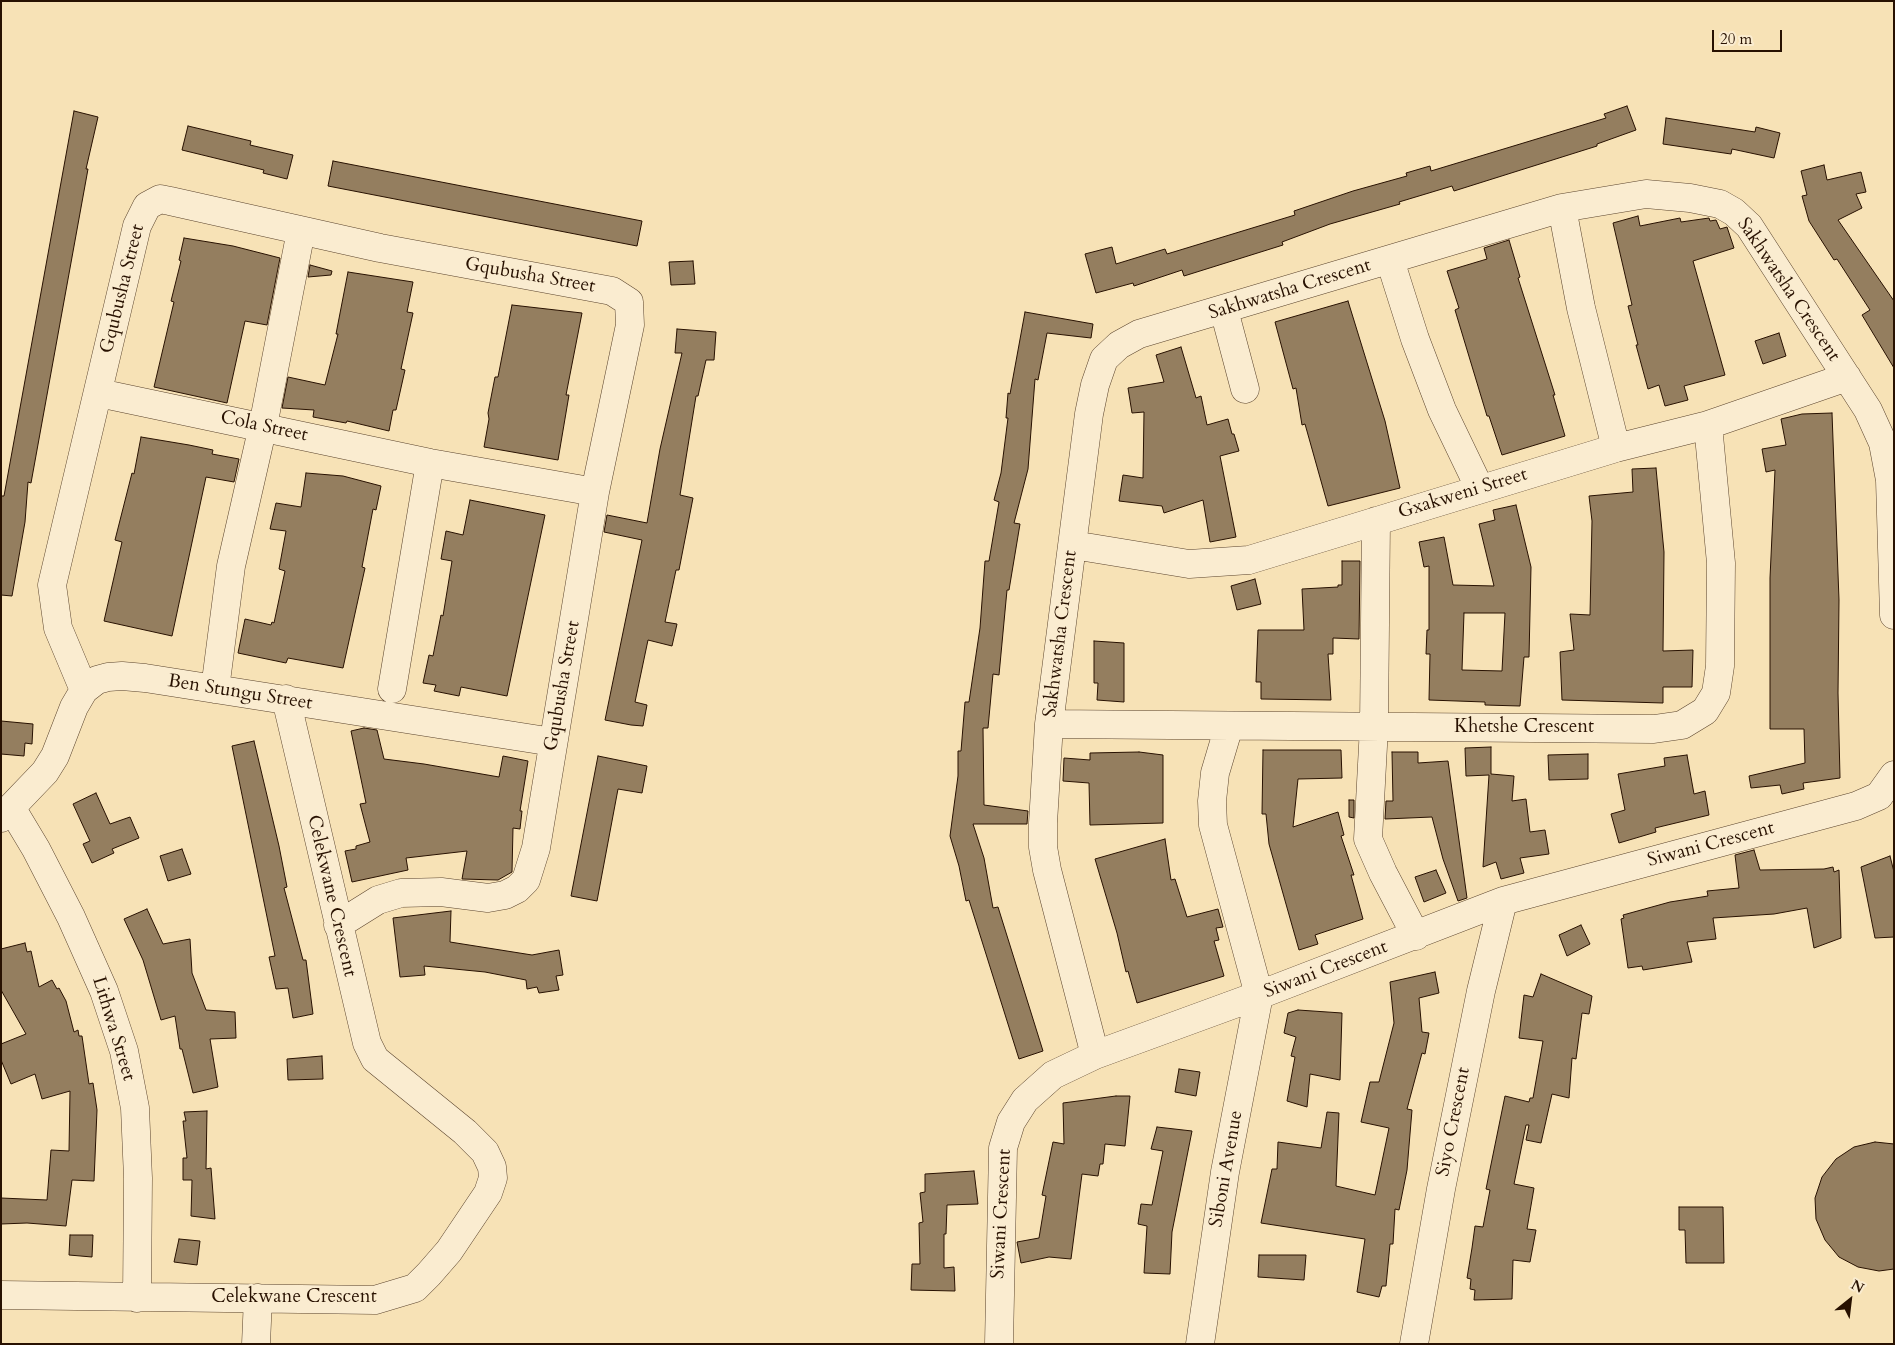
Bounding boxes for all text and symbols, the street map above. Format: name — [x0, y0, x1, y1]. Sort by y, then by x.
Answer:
scale bar — [1715, 20, 1785, 52]
text: 20 m — [1720, 29, 1752, 49]
street label: Sakhwatsha Crescent — [1731, 214, 1845, 366]
street label: Gqubusha Street — [96, 222, 150, 356]
street label: Gqubusha Street — [463, 253, 597, 299]
street label: Sakhwatsha Crescent — [1206, 254, 1374, 326]
street label: Cola Street — [218, 407, 310, 447]
street label: Gxakweni Street — [1396, 464, 1530, 524]
street label: Sakhwatsha Crescent — [1039, 549, 1083, 719]
street label: Gqubusha Street — [540, 619, 586, 753]
street label: Ben Stungu Street — [166, 670, 314, 716]
street label: Khetshe Crescent — [1454, 717, 1594, 739]
street label: Celekwane Crescent — [301, 813, 361, 979]
street label: Siwani Crescent — [1645, 817, 1777, 873]
street label: Siwani Crescent — [1261, 936, 1391, 1004]
street label: Lithwa Street — [86, 974, 140, 1084]
street label: Siyo Crescent — [1432, 1065, 1476, 1179]
street label: Siboni Avenue — [1206, 1109, 1248, 1229]
street label: Siwani Crescent — [987, 1148, 1017, 1280]
north arrow — [1825, 1275, 1875, 1325]
text: N — [1848, 1275, 1867, 1298]
street label: Celekwane Crescent — [211, 1287, 377, 1309]

